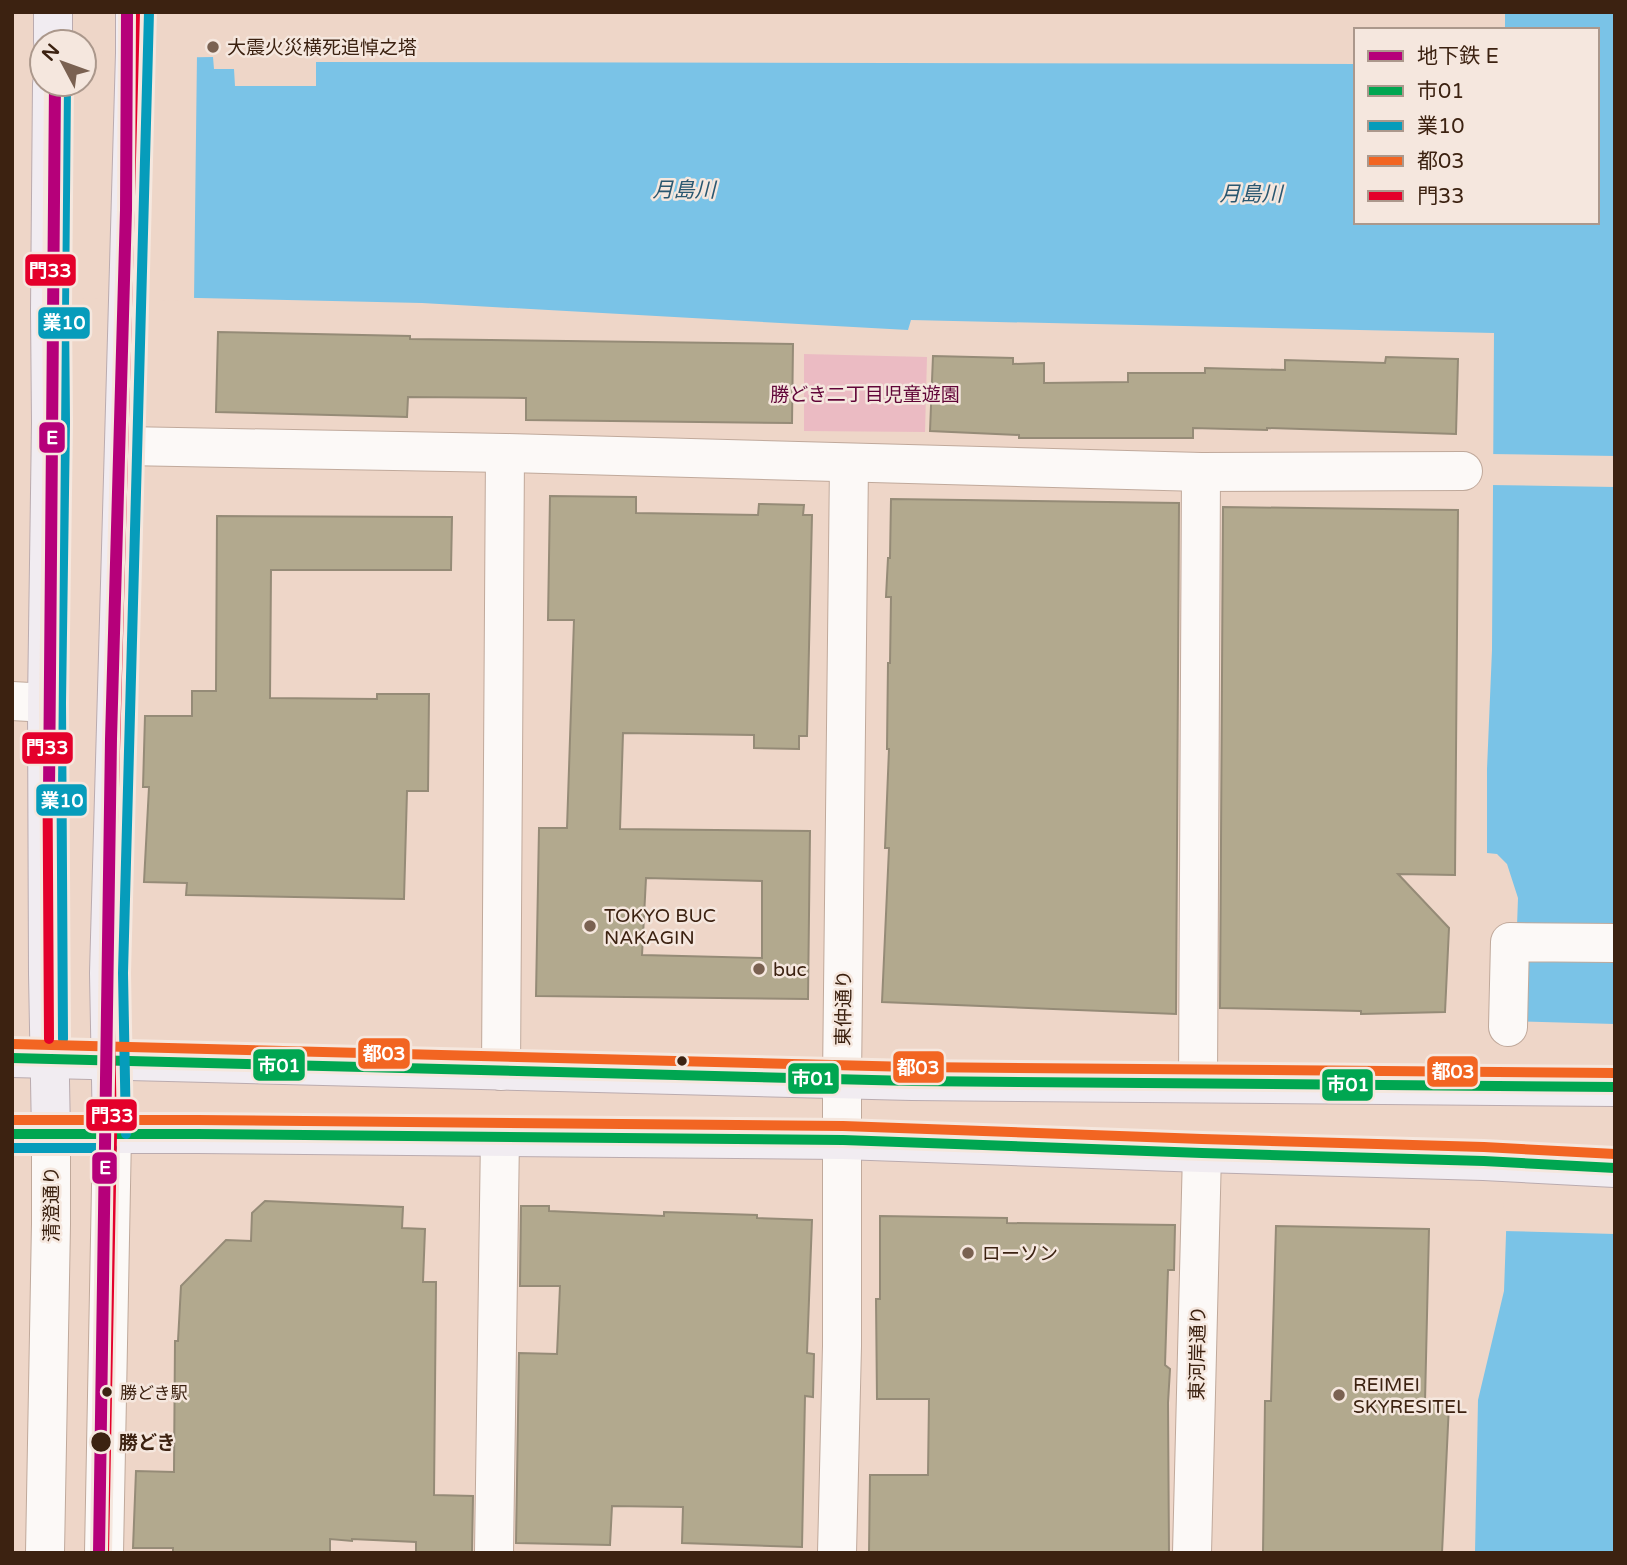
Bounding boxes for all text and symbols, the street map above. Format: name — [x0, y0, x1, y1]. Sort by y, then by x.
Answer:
north arrow — [28, 28, 98, 98]
legend — [1354, 28, 1599, 224]
place label: 大震火災横死追悼之塔 — [227, 37, 417, 59]
marker: 大震火災横死追悼之塔 — [205, 39, 221, 55]
text: N — [38, 40, 64, 65]
text: 地下鉄 E — [1417, 44, 1499, 69]
text: 市01 — [1417, 79, 1464, 104]
text: 業10 — [1417, 114, 1464, 139]
text: 都03 — [1417, 149, 1464, 174]
water label: 月島川 — [653, 178, 717, 203]
water label: 月島川 — [1220, 182, 1284, 207]
text: 門33 — [1417, 184, 1464, 209]
line badge: 門33 — [24, 253, 77, 287]
text: 門33 — [29, 260, 71, 282]
line badge: 業10 — [37, 306, 91, 340]
text: 業10 — [43, 312, 85, 334]
park label: 勝どき二丁目児童遊園 — [770, 384, 960, 406]
line badge: E — [38, 421, 66, 454]
text: E — [46, 427, 58, 449]
line badge: 門33 — [21, 731, 74, 765]
text: 門33 — [26, 737, 68, 759]
line badge: 業10 — [35, 783, 88, 817]
text: 業10 — [41, 790, 83, 812]
place label: TOKYO BUC NAKAGIN — [604, 905, 716, 949]
marker: TOKYO BUC NAKAGIN — [582, 918, 598, 934]
place label: buc — [773, 959, 807, 981]
marker: buc — [751, 961, 767, 977]
street label: 東仲通り — [832, 970, 856, 1046]
line badge: 都03 — [357, 1037, 411, 1070]
text: 都03 — [363, 1043, 405, 1065]
line badge: 市01 — [252, 1048, 306, 1082]
line badge: 都03 — [892, 1050, 945, 1084]
unlabelled marker — [675, 1054, 689, 1068]
text: 市01 — [258, 1055, 300, 1077]
line badge: 都03 — [1426, 1055, 1479, 1088]
text: 都03 — [897, 1057, 939, 1079]
text: 都03 — [1432, 1061, 1474, 1083]
line badge: 市01 — [787, 1062, 840, 1095]
text: 市01 — [792, 1068, 834, 1090]
line badge: 市01 — [1321, 1068, 1374, 1102]
text: 市01 — [1327, 1074, 1369, 1096]
line badge: 門33 — [85, 1098, 138, 1132]
text: 門33 — [91, 1105, 133, 1127]
line badge: E — [91, 1151, 118, 1185]
text: E — [99, 1157, 111, 1179]
street label: 清澄通り — [41, 1166, 63, 1242]
place label: ローソン — [982, 1243, 1058, 1265]
marker: ローソン — [960, 1245, 976, 1261]
street label: 東河岸通り — [1186, 1305, 1210, 1401]
place label: REIMEI SKYRESITEL — [1353, 1374, 1467, 1418]
place label: 勝どき駅 — [120, 1383, 188, 1404]
marker: 勝どき駅 — [100, 1385, 114, 1399]
marker: REIMEI SKYRESITEL — [1331, 1387, 1347, 1403]
marker: 勝どき — [89, 1430, 113, 1454]
place label: 勝どき — [119, 1432, 175, 1454]

